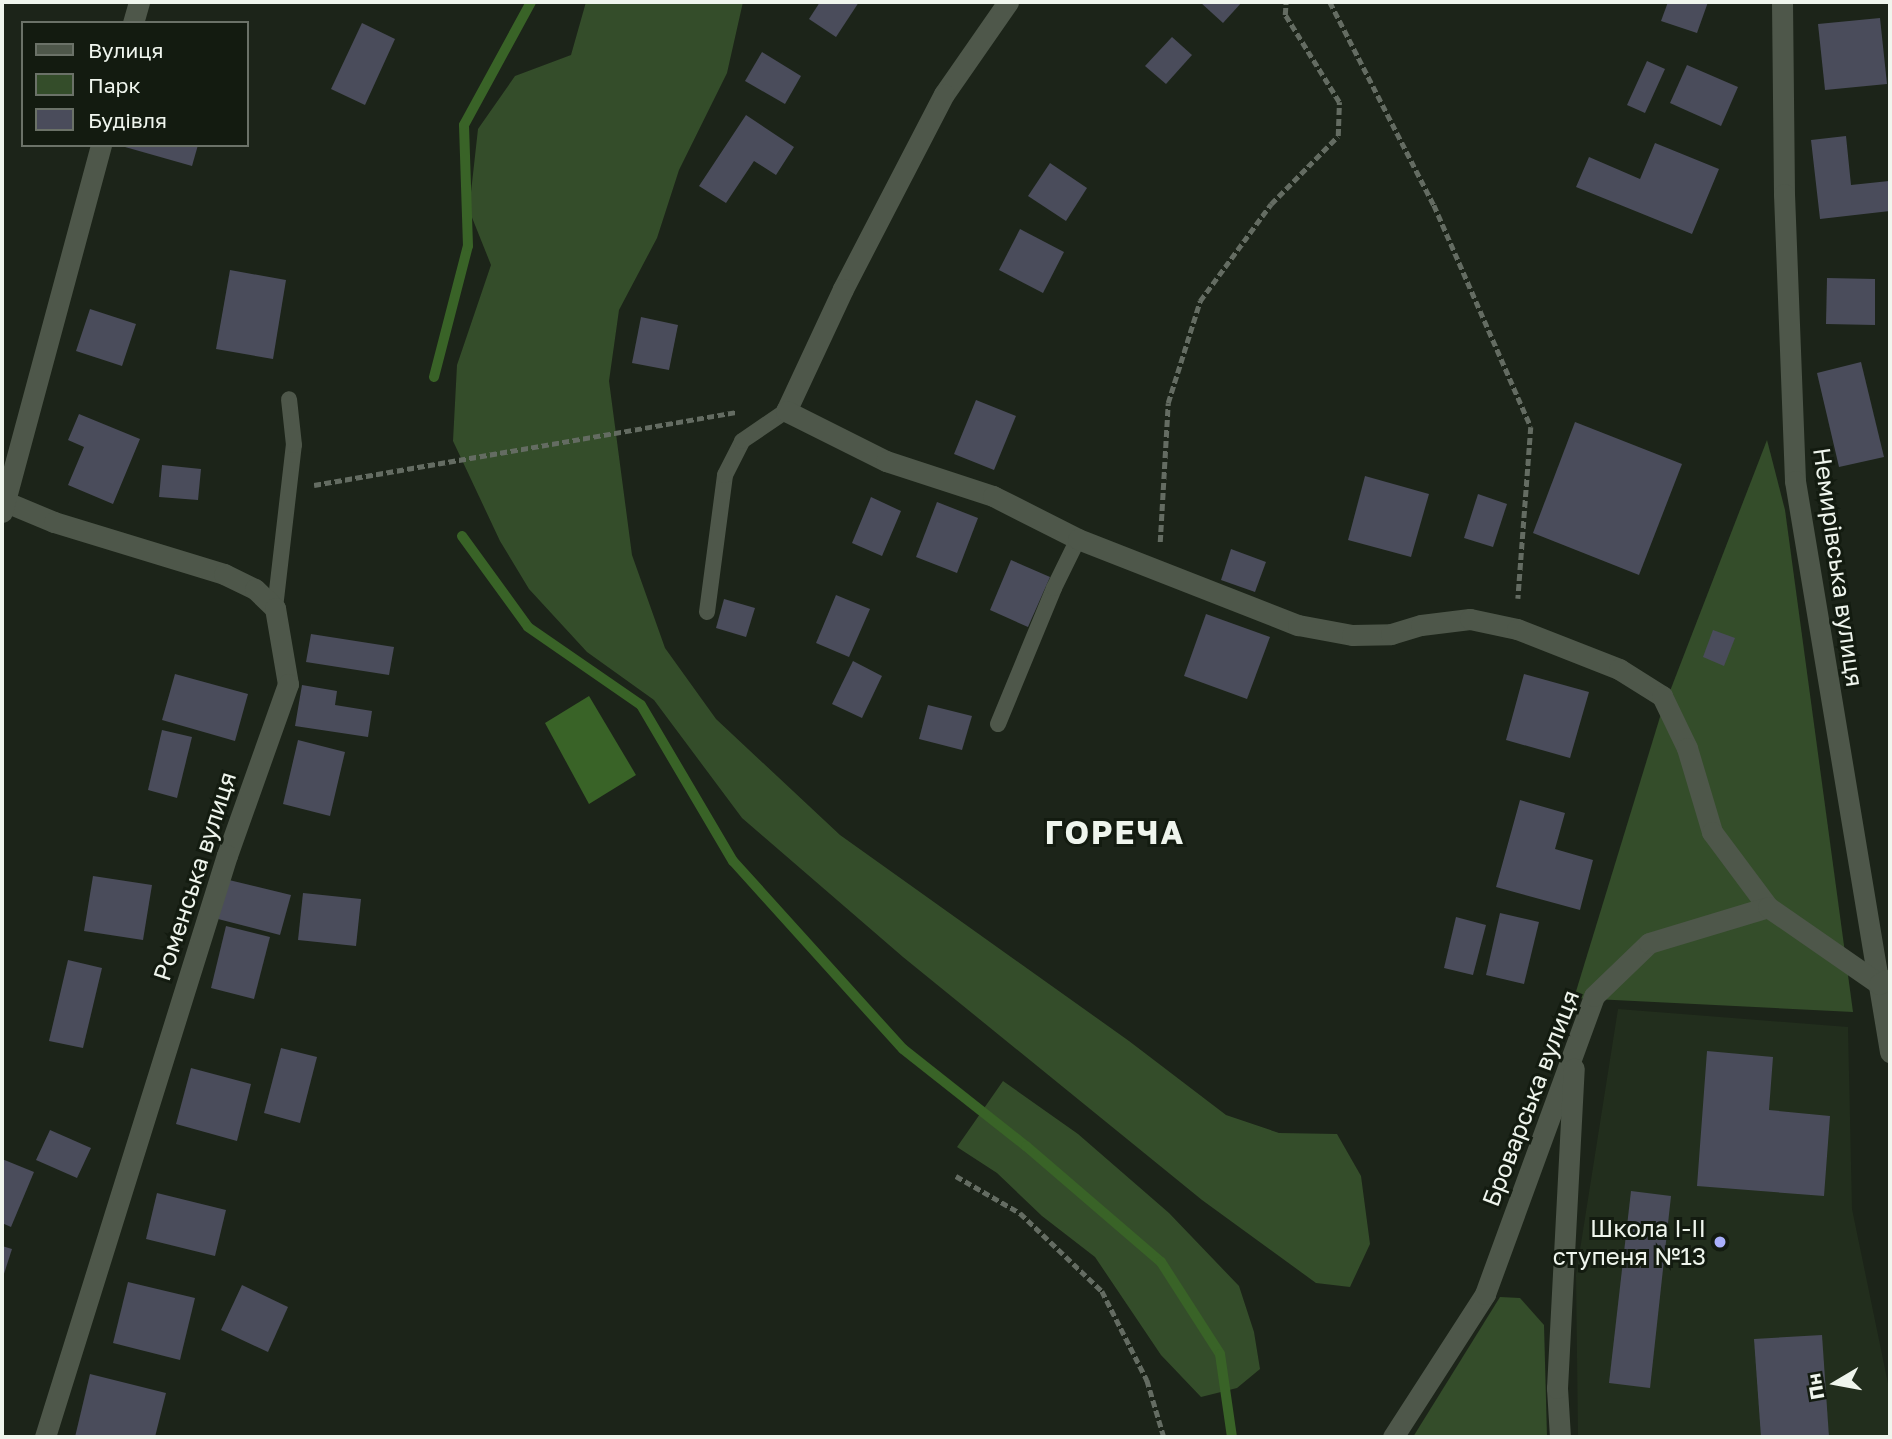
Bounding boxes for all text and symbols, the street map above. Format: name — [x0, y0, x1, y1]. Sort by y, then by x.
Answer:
legend — [21, 21, 248, 147]
text: Вулиця — [88, 37, 164, 63]
text: Парк — [88, 72, 141, 98]
text: Будівля — [88, 107, 167, 133]
street label: Немирівська вулиця — [1808, 446, 1870, 688]
street label: Роменська вулиця — [147, 768, 241, 984]
district label: ГОРЕЧА — [1046, 813, 1184, 851]
street label: Броварська вулиця — [1475, 986, 1585, 1210]
place label: Школа I-II ступеня №13 — [1553, 1214, 1706, 1270]
marker: Школа I-II ступеня №13 — [1712, 1234, 1728, 1250]
north arrow — [1801, 1348, 1871, 1418]
text: Пн — [1801, 1372, 1828, 1401]

